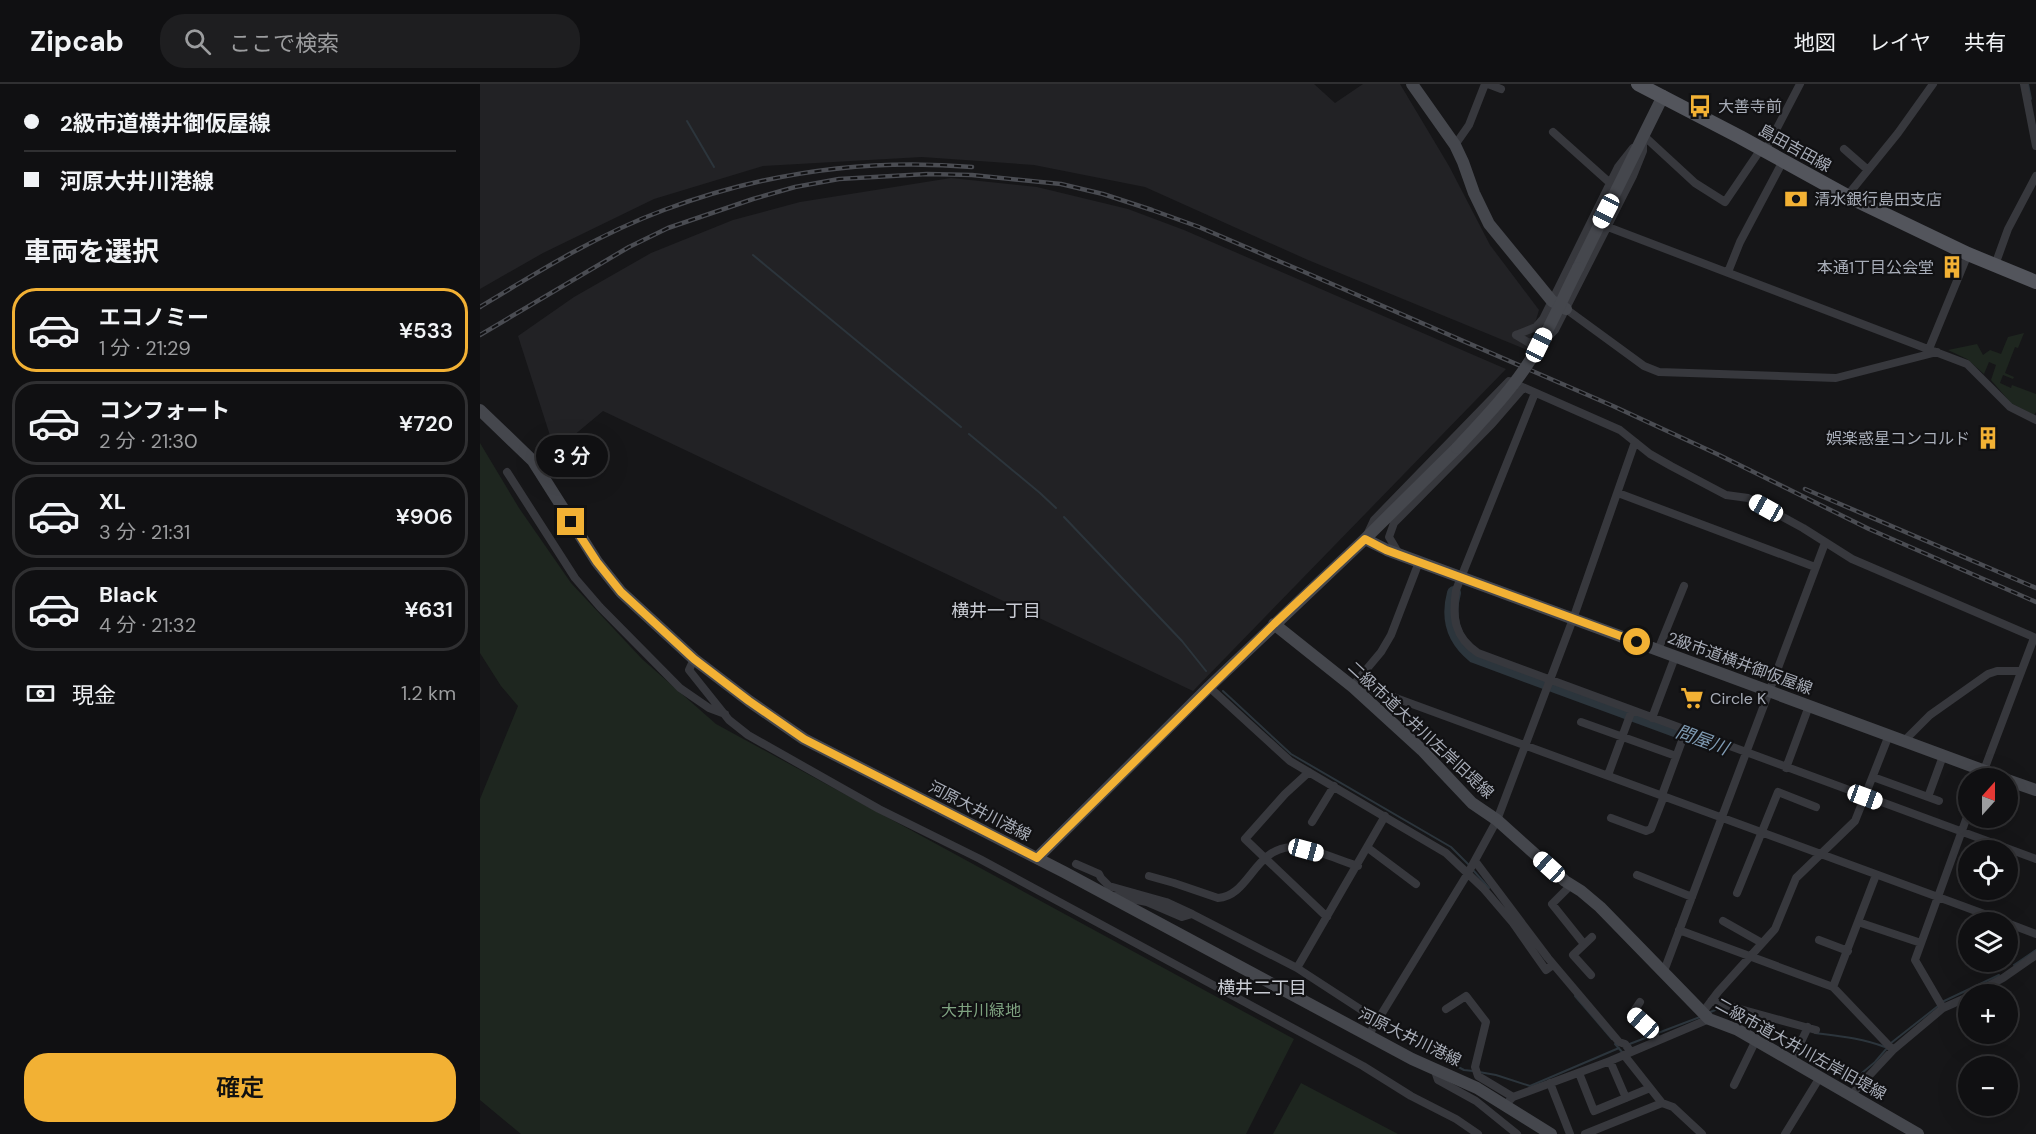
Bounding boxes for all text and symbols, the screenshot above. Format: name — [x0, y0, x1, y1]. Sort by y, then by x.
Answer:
search box — [160, 14, 580, 68]
text: Zipcab — [30, 23, 124, 60]
icon: search — [181, 25, 214, 58]
text: ここで検索 — [229, 29, 339, 58]
text: 地図 — [1794, 29, 1836, 57]
text: レイヤ — [1869, 29, 1931, 57]
text: 共有 — [1964, 29, 2006, 57]
bus stop icon: 大善寺前 — [1687, 93, 1713, 119]
place label: 大善寺前 — [1718, 96, 1782, 117]
text: 2級市道横井御仮屋線 — [60, 109, 271, 138]
street label: 島田吉田線 — [1755, 119, 1835, 177]
text: 河原大井川港線 — [60, 167, 214, 196]
bank icon: 清水銀行島田支店 — [1783, 186, 1809, 212]
place label: 清水銀行島田支店 — [1814, 189, 1942, 210]
car — [1590, 191, 1622, 231]
text: 車両を選択 — [24, 234, 159, 269]
building icon: 本通1丁目公会堂 — [1939, 254, 1965, 280]
place label: 本通1丁目公会堂 — [1817, 257, 1934, 278]
icon: car — [27, 303, 81, 357]
text: エコノミー — [99, 303, 209, 332]
text: ¥533 — [399, 316, 453, 345]
car — [1523, 325, 1555, 365]
text: 1 分 · 21:29 — [99, 335, 191, 361]
icon: car — [27, 396, 81, 450]
text: コンフォート — [99, 396, 230, 425]
text: ¥720 — [399, 409, 453, 438]
building icon: 娯楽惑星コンコルド — [1975, 425, 2001, 451]
text: 2 分 · 21:30 — [99, 428, 198, 454]
place label: 娯楽惑星コンコルド — [1826, 428, 1970, 449]
callout: 3 分 — [535, 435, 607, 477]
text: 3 分 — [554, 443, 590, 469]
text: XL — [99, 487, 126, 516]
icon: car — [27, 489, 81, 543]
car — [1746, 491, 1786, 525]
text: ¥906 — [396, 502, 453, 531]
route end — [557, 508, 584, 535]
text: 3 分 · 21:31 — [99, 519, 190, 545]
text: Black — [99, 580, 158, 609]
icon: car — [27, 582, 81, 636]
text: ¥631 — [404, 595, 453, 624]
district label: 横井一丁目 — [951, 599, 1041, 623]
text: 4 分 · 21:32 — [99, 612, 196, 638]
street label: 2級市道横井御仮屋線 — [1664, 627, 1816, 699]
route start — [1623, 628, 1650, 655]
street label: 二級市道大井川左岸旧堤線 — [1344, 657, 1498, 803]
icon: cash — [24, 677, 57, 710]
text: 1.2 km — [401, 680, 456, 706]
text: 現金 — [72, 681, 116, 710]
supermarket icon: Circle K — [1679, 685, 1705, 711]
place label: Circle K — [1710, 688, 1766, 709]
water label: 問屋川 — [1673, 719, 1733, 761]
north arrow — [1958, 768, 2018, 828]
map controls — [1958, 768, 2018, 1116]
street label: 河原大井川港線 — [925, 776, 1035, 846]
car — [1845, 782, 1885, 812]
car — [1286, 837, 1326, 863]
button: locate — [1958, 840, 2018, 900]
car — [1530, 848, 1568, 886]
button: layers — [1958, 912, 2018, 972]
district label: 横井二丁目 — [1217, 976, 1307, 1000]
button: + — [1958, 984, 2018, 1044]
street label: 二級市道大井川左岸旧堤線 — [1712, 993, 1890, 1105]
park label: 大井川緑地 — [941, 1000, 1021, 1021]
street label: 河原大井川港線 — [1355, 1003, 1465, 1071]
car — [1624, 1004, 1662, 1042]
button: 確定 — [24, 1053, 456, 1122]
button: − — [1958, 1056, 2018, 1116]

